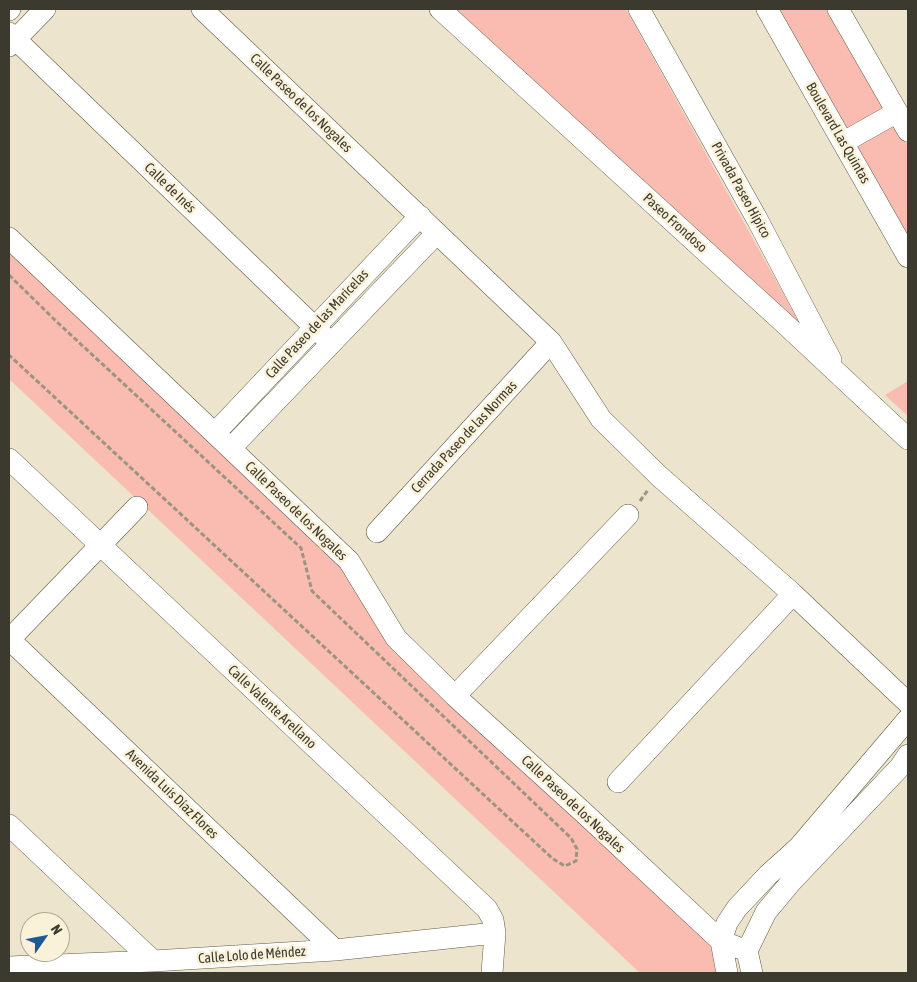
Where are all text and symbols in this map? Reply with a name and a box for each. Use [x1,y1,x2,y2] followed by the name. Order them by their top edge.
[247,50,355,156] street label: Calle Paseo de los Nogales
[802,80,874,186] street label: Boulevard Las Quintas
[708,139,774,241] street label: Privada Paseo Hípico
[141,159,199,217] street label: Calle de Inés
[639,190,711,256] street label: Paseo Frondoso
[262,266,372,382] street label: Calle Paseo de las Maricelas
[408,377,520,497] street label: Cerrada Paseo de las Normas
[242,458,350,564] street label: Calle Paseo de los Nogales
[224,662,320,752] street label: Calle Valente Arellano
[122,746,222,842] street label: Avenida Luis Díaz Flores
[518,752,628,856] street label: Calle Paseo de los Nogales
[20,912,70,962] north arrow
[48,922,66,937] text: N
[198,943,306,967] street label: Calle Lolo de Méndez

